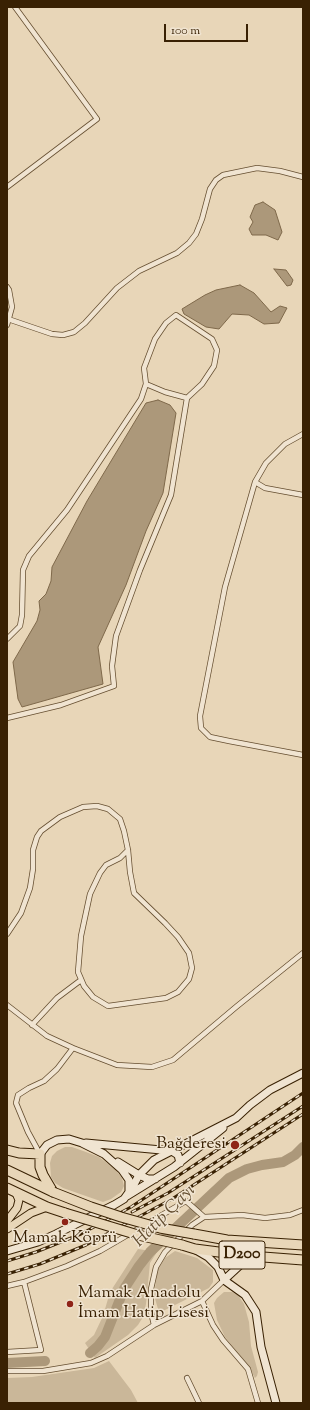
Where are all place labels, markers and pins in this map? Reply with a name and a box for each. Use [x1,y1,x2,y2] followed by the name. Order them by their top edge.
[156,1135,226,1155] place label: Bağderesi
[229,1139,241,1151] marker: Bağderesi
[60,1217,70,1227] marker: Mamak Köprü
[13,1229,117,1249] place label: Mamak Köprü
[78,1284,209,1324] place label: Mamak Anadolu İmam Hatip Lisesi
[65,1299,75,1309] marker: Mamak Anadolu İmam Hatip Lisesi

